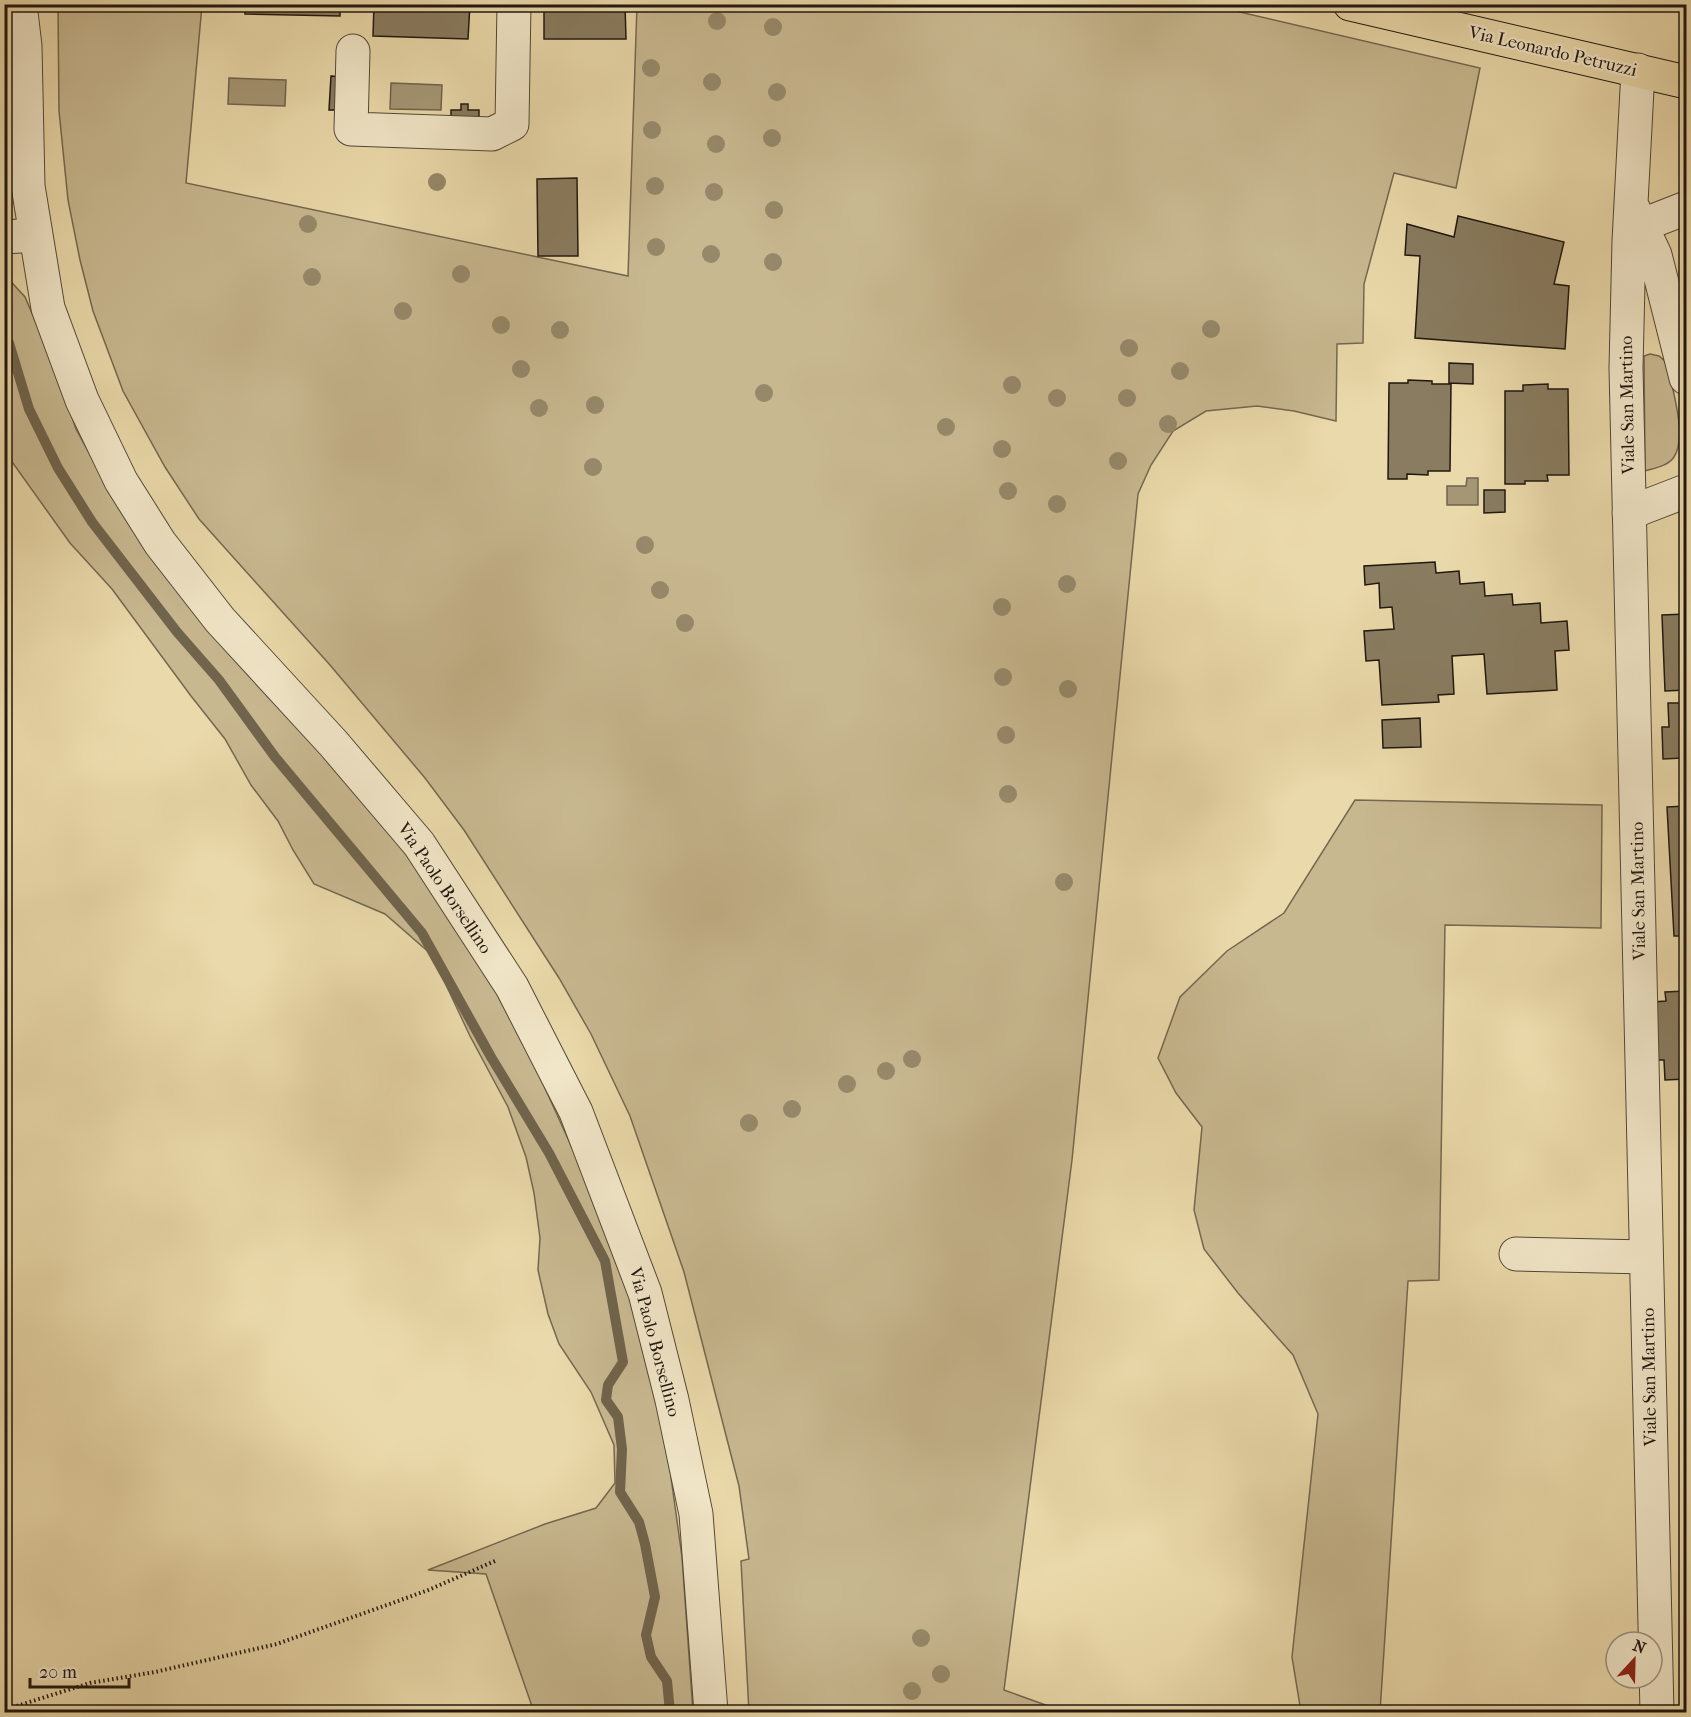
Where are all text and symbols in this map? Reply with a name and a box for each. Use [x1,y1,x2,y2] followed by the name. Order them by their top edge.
[1466,22,1640,81] street label: Via Leonardo Petruzzi
[1616,336,1639,475] street label: Viale San Martino
[392,818,496,958] street label: Via Paolo Borsellino
[1627,822,1650,961] street label: Viale San Martino
[624,1264,685,1419] street label: Via Paolo Borsellino
[1638,1308,1661,1447] street label: Viale San Martino
[1604,1630,1664,1690] north arrow
[1630,1635,1649,1658] text: N
[30,1651,129,1689] scale bar
[39,1662,77,1683] text: 20 m

